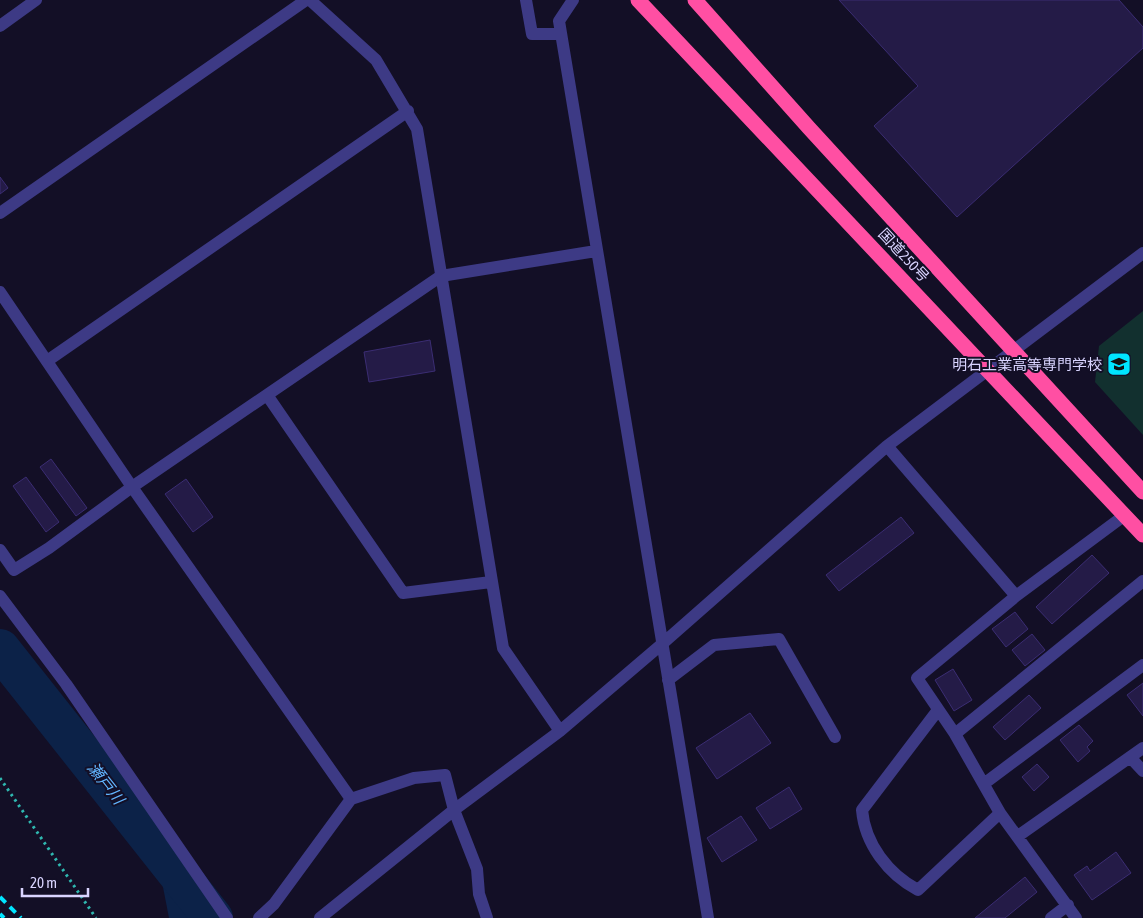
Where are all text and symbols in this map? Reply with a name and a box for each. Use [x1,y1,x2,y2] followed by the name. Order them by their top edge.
[875,225,933,285] street label: 国道250号
[1106,351,1132,377] school or university icon: 明石工業高等専門学校
[952,356,1102,373] place label: 明石工業高等専門学校
[84,759,129,809] water label: 瀬戸川
[22,866,89,898] scale bar
[30,874,57,891] text: 20 m

